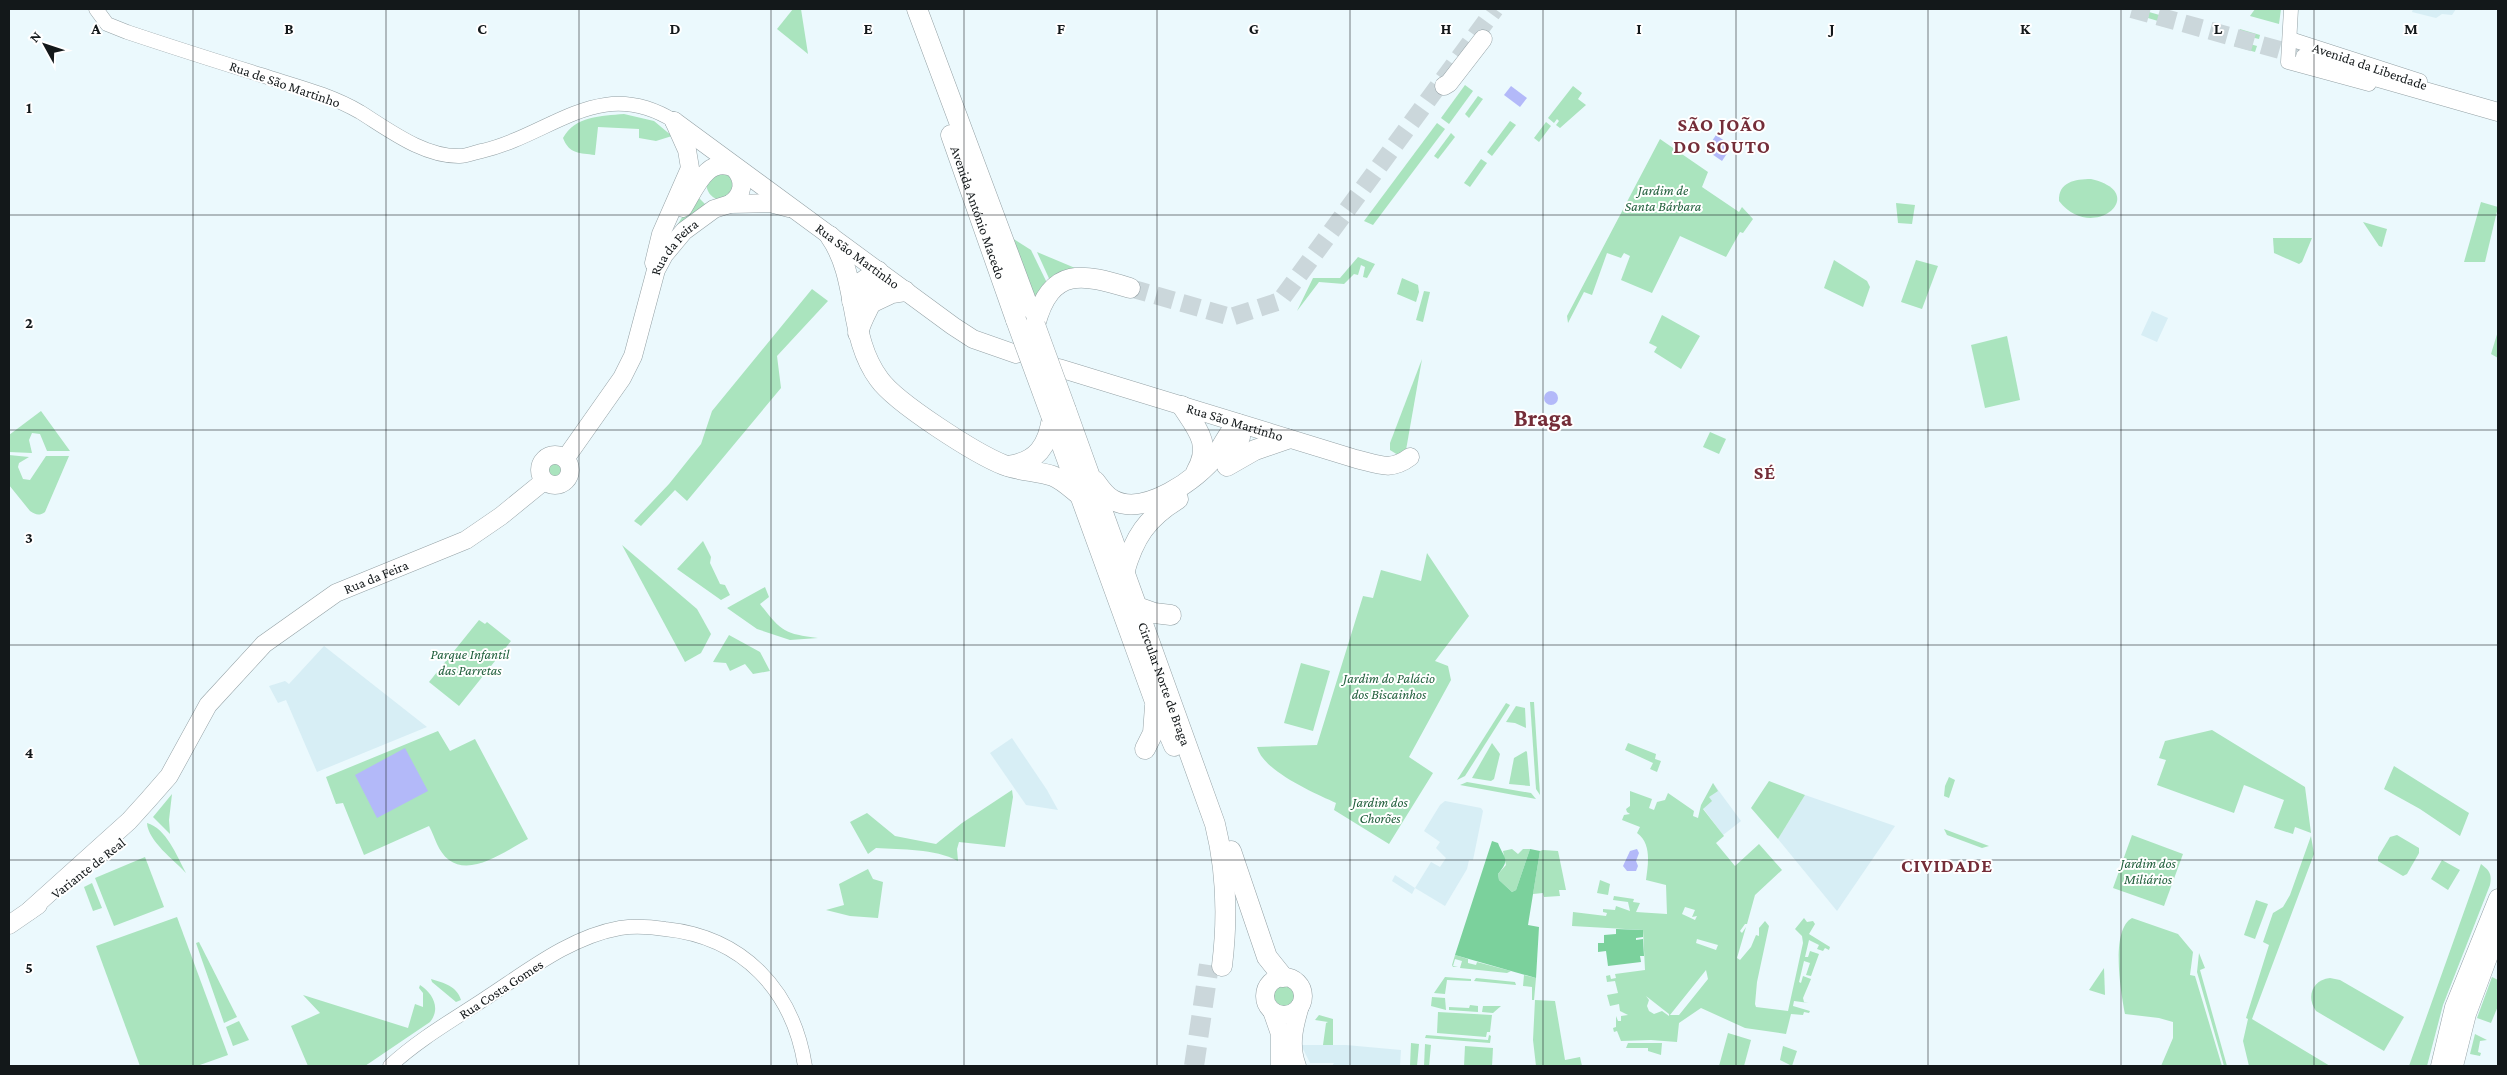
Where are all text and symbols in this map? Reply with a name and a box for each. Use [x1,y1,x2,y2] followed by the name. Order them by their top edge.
[20,20,70,70] north arrow
[90,20,101,37] text: A
[284,20,294,37] text: B
[477,20,487,37] text: C
[669,20,681,37] text: D
[863,20,873,37] text: E
[1057,20,1066,37] text: F
[1249,20,1259,37] text: G
[1441,20,1452,37] text: H
[1636,20,1642,37] text: I
[1827,20,1835,37] text: J
[2020,20,2031,37] text: K
[2214,20,2223,37] text: L
[2404,20,2418,37] text: M
[26,27,45,45] text: N
[2311,39,2429,93] street label: Avenida da Liberdade
[227,58,343,110] street label: Rua de São Martinho
[26,99,32,116] text: 1
[1673,114,1771,157] district label: SÃO JOÃO DO SOUTO
[947,144,1009,281] street label: Avenida António Macedo
[1625,182,1702,214] park label: Jardim de Santa Bárbara
[647,215,701,277] street label: Rua da Feira
[813,220,903,292] street label: Rua São Martinho
[25,314,33,331] text: 2
[1185,400,1285,444] street label: Rua São Martinho
[1514,404,1573,431] district label: Braga
[1754,462,1776,483] district label: SÉ
[25,529,33,546] text: 3
[341,556,411,597] street label: Rua da Feira
[1135,620,1194,748] street label: Circular Norte de Braga
[431,646,510,678] park label: Parque Infantil das Parretas
[1340,670,1435,702] park label: Jardim do Palácio dos Biscainhos
[25,744,34,761] text: 4
[1349,794,1408,826] park label: Jardim dos Chorões
[48,834,129,902] street label: Variante de Real
[1901,855,1993,876] district label: CIVIDADE
[2117,855,2176,887] park label: Jardim dos Miliários
[456,956,546,1022] street label: Rua Costa Gomes
[25,959,33,976] text: 5

